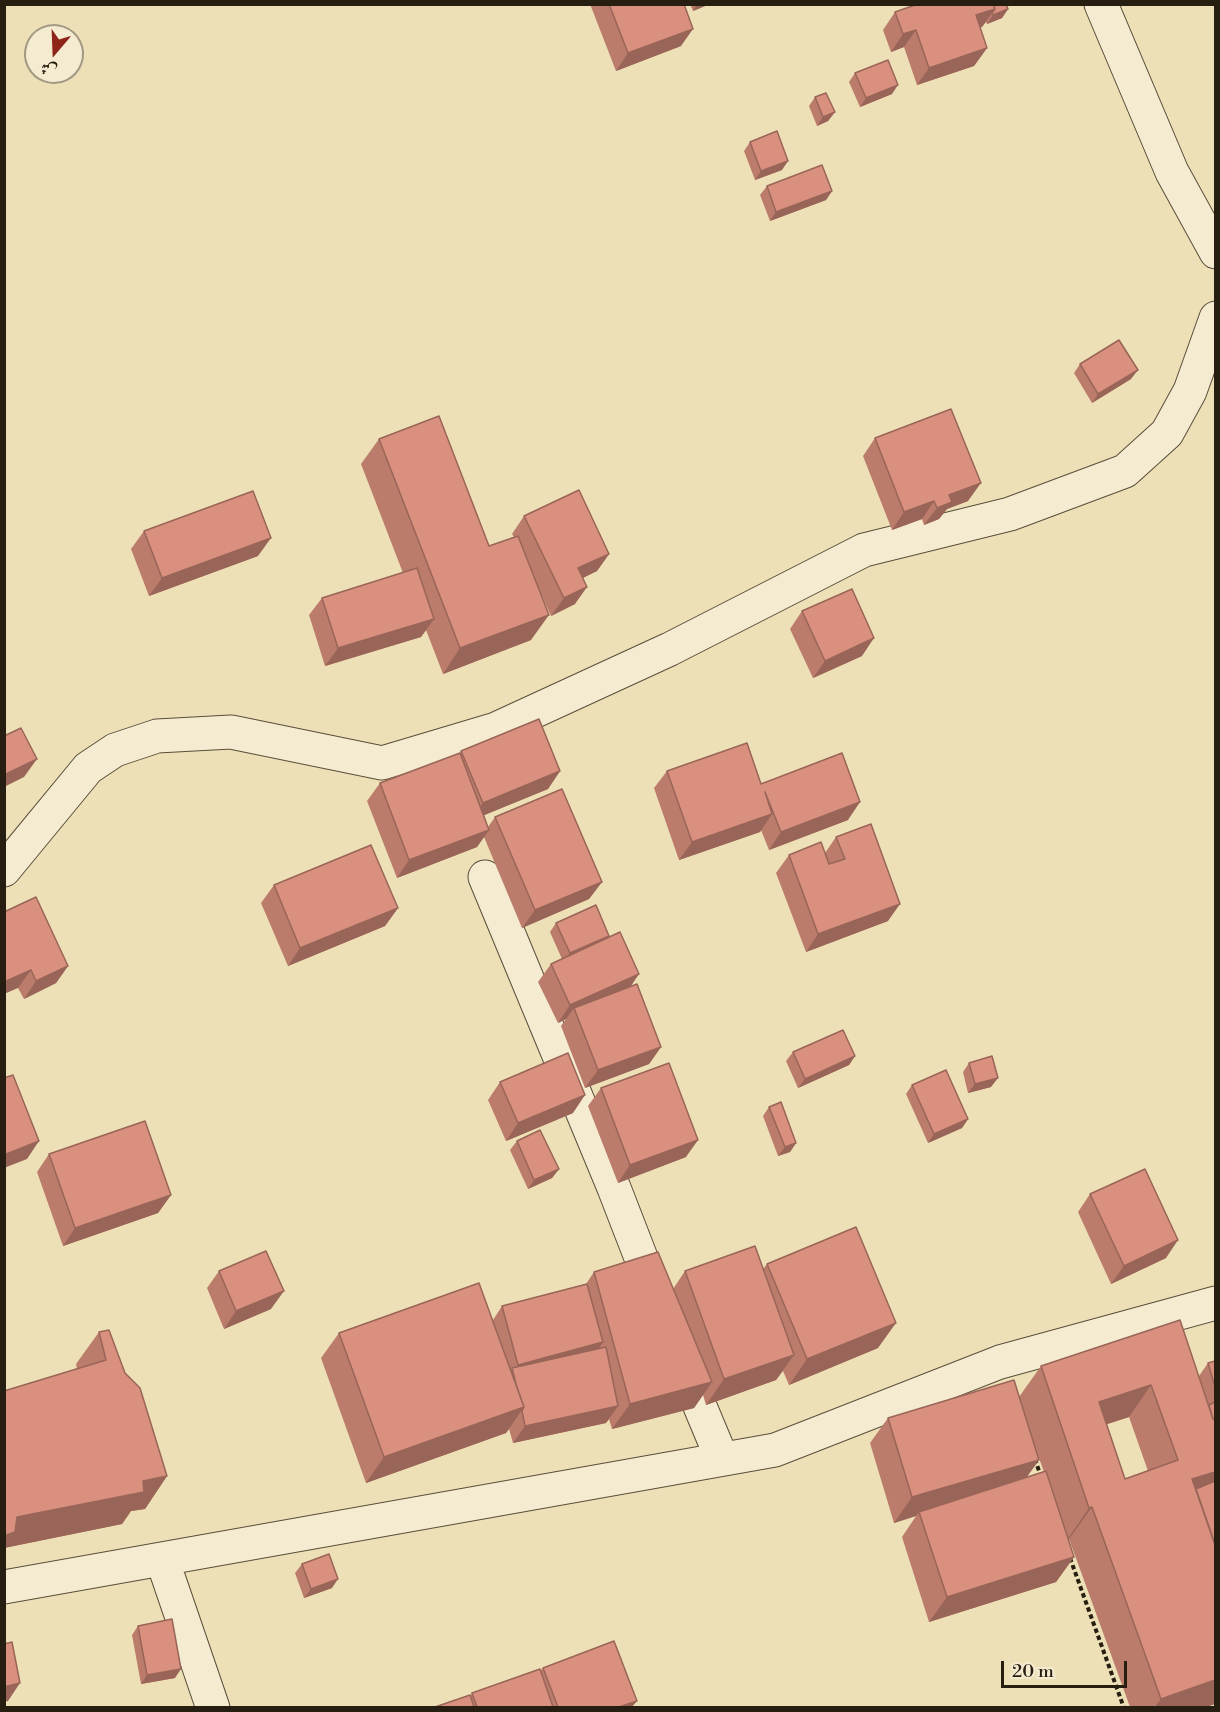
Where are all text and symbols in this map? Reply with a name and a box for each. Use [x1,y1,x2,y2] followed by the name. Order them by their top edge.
[24,24,84,84] north arrow
[38,57,60,81] text: ش
[1004,1649,1130,1687] scale bar
[1012,1660,1054,1683] text: 20 m

